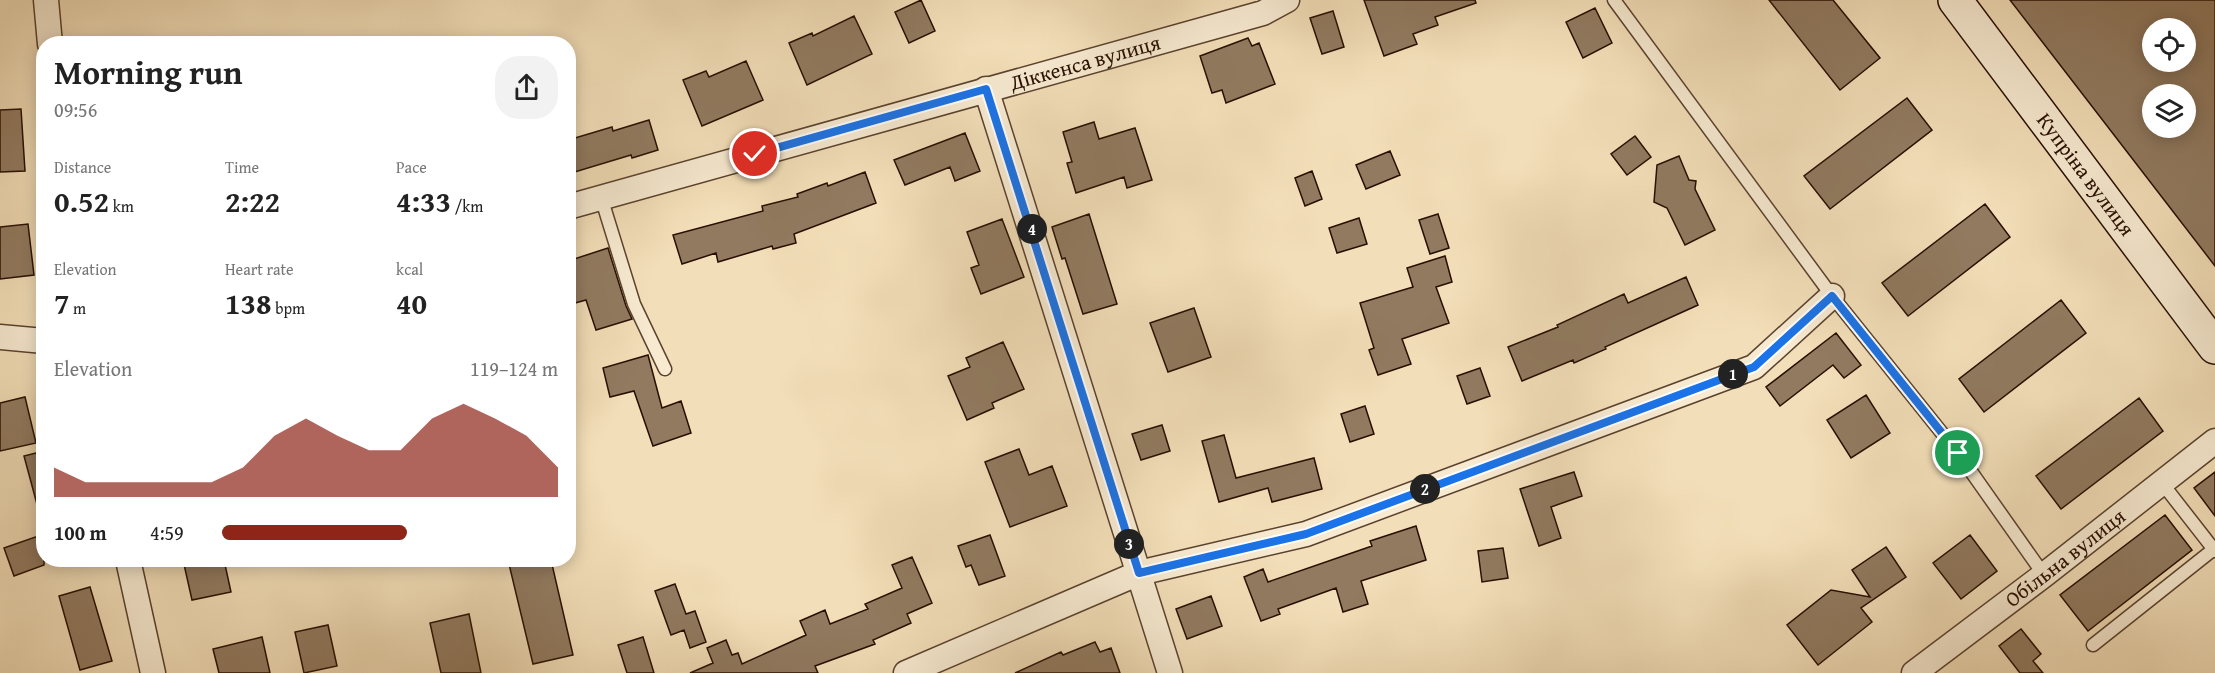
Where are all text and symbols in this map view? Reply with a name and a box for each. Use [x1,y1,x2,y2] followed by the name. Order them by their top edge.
[2142,18,2196,138] map controls
[2142,18,2196,72] button: locate
[1005,26,1164,98] street label: Діккенса вулиця
[54,48,243,96] text: Morning run
[495,56,558,119] button: share
[2142,84,2196,138] button: layers
[54,95,97,124] text: 09:56
[2030,106,2143,243] street label: Купріна вулиця
[729,128,780,179] pin
[738,137,771,170] icon: check
[54,155,111,179] text: Distance
[225,155,259,179] text: Time
[396,155,427,179] text: Pace
[54,179,109,223] text: 0.52
[225,179,280,223] text: 2:22
[396,179,451,223] text: 4:33
[109,194,134,218] text: km
[451,194,483,218] text: /km
[1017,214,1047,244] pin: 4
[1028,217,1036,241] text: 4
[54,257,117,281] text: Elevation
[225,257,294,281] text: Heart rate
[396,257,423,281] text: kcal
[54,281,70,325] text: 7
[225,281,272,325] text: 138
[396,281,427,325] text: 40
[70,296,86,320] text: m
[272,296,305,320] text: bpm
[54,354,132,383] text: Elevation
[470,354,558,383] text: 119–124 m
[1718,359,1748,389] pin: 1
[1729,362,1737,386] text: 1
[1932,427,1983,478] pin
[1941,436,1974,469] icon: arrive
[1410,474,1440,504] pin: 2
[1421,477,1429,501] text: 2
[1998,501,2132,614] street label: Обільна вулиця
[54,518,107,547] text: 100 m
[150,518,184,547] text: 4:59
[1114,529,1144,559] pin: 3
[1125,532,1133,556] text: 3

